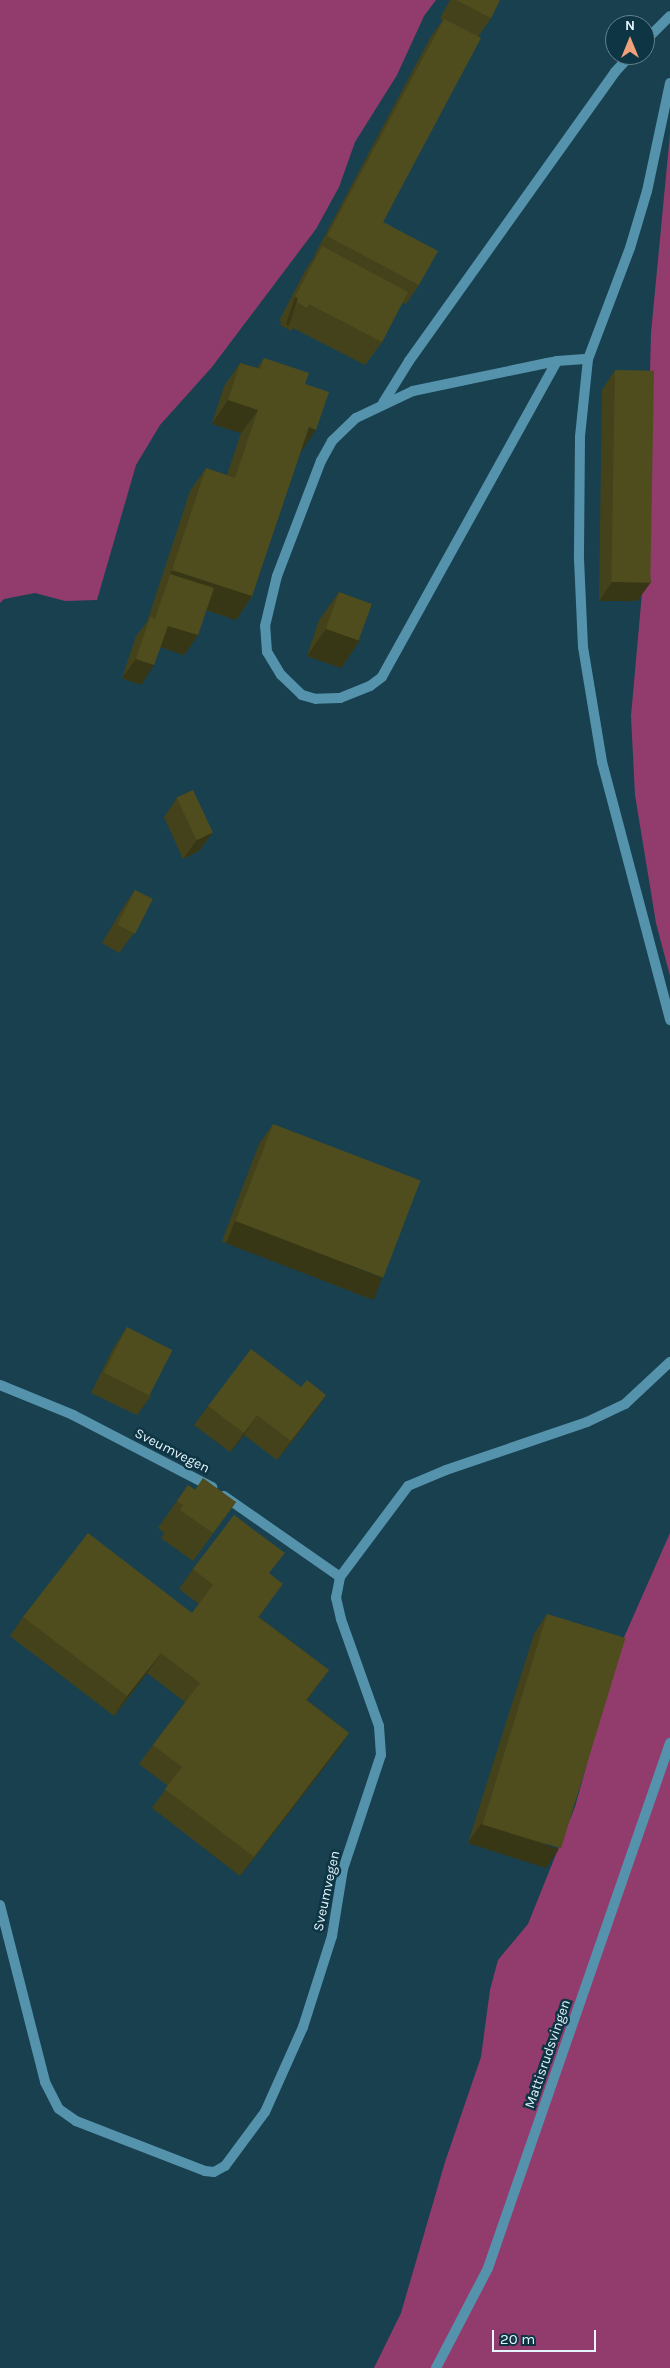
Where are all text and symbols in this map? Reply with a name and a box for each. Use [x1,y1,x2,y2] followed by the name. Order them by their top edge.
[605,15,655,65] north arrow
[625,17,635,34] text: N
[132,1425,212,1477] street label: Sveumvegen
[310,1849,344,1933] street label: Sveumvegen
[521,1997,575,2111] street label: Mattisrudsvingen
[495,2320,599,2352] scale bar
[500,2330,535,2348] text: 20 m

